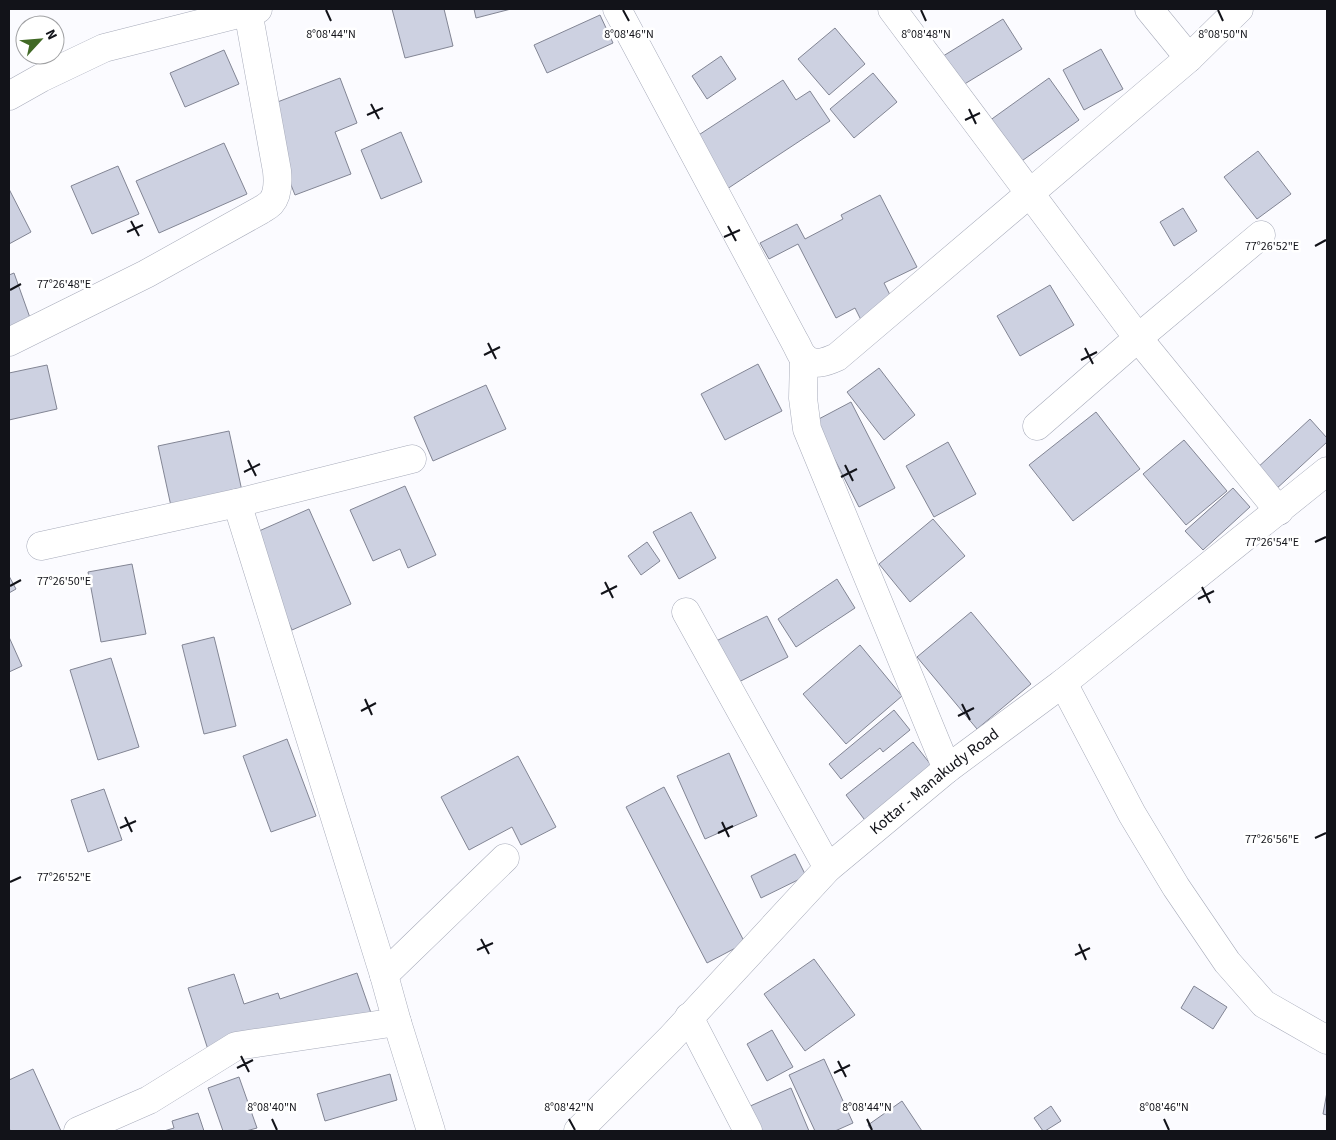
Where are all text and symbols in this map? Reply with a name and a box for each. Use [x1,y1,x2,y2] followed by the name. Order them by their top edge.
[15,15,65,65] north arrow
[40,26,62,43] text: N
[306,26,356,43] text: 8°08'44"N
[604,26,654,43] text: 8°08'46"N
[901,26,951,43] text: 8°08'48"N
[1198,26,1248,43] text: 8°08'50"N
[1245,238,1299,255] text: 77°26'52"E
[37,276,91,293] text: 77°26'48"E
[1245,534,1299,551] text: 77°26'54"E
[37,573,91,590] text: 77°26'50"E
[865,723,1003,840] street label: Kottar - Manakudy Road
[1245,831,1299,848] text: 77°26'56"E
[37,869,91,886] text: 77°26'52"E
[247,1099,297,1116] text: 8°08'40"N
[544,1099,594,1116] text: 8°08'42"N
[842,1099,892,1116] text: 8°08'44"N
[1139,1099,1189,1116] text: 8°08'46"N

